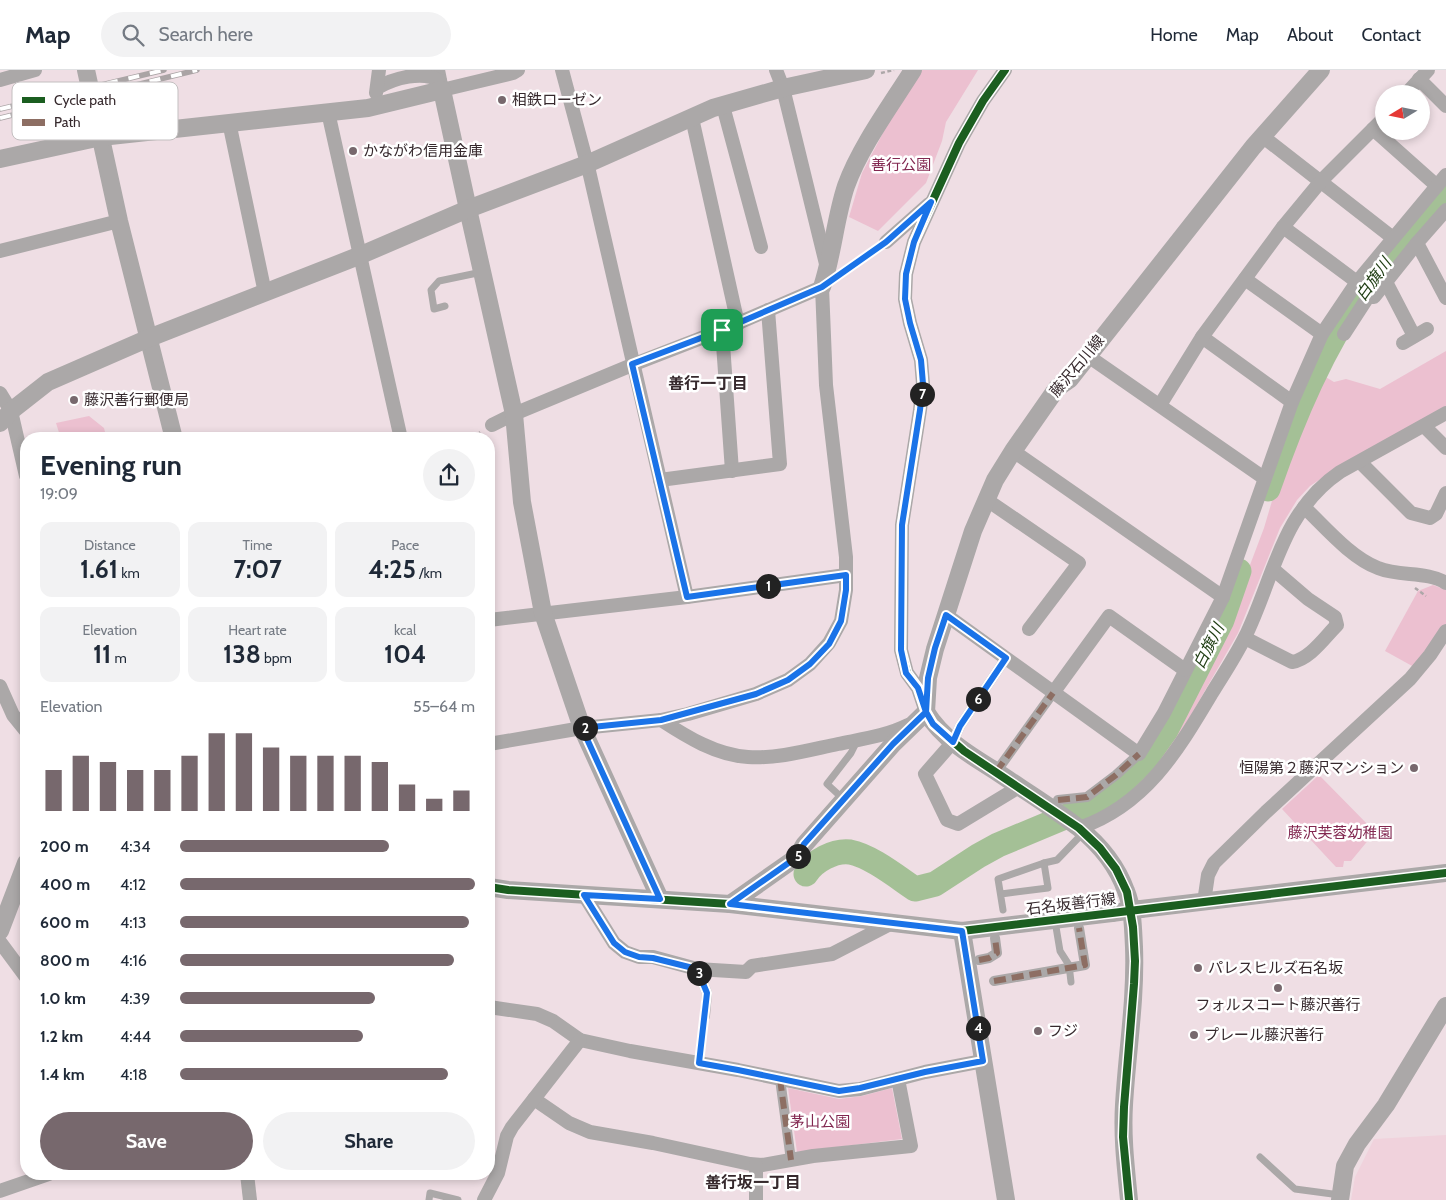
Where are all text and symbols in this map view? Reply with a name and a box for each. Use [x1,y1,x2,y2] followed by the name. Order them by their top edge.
[101,12,451,57] search box
[25,20,71,49] text: Map
[119,21,147,49] icon: search
[159,23,253,46] text: Search here
[1150,24,1198,46] text: Home
[1226,24,1259,46] text: Map
[1287,24,1333,46] text: About
[1361,24,1421,46] text: Contact
[12,82,178,140] legend
[1375,85,1430,140] north arrow
[1375,85,1430,140] map controls
[54,91,116,109] text: Cycle path
[512,91,602,109] place label: 相鉄ローゼン
[496,94,508,106] marker: 相鉄ローゼン
[54,113,81,131] text: Path
[363,142,483,160] place label: かながわ信用金庫
[347,145,359,157] marker: かながわ信用金庫
[871,156,931,174] park label: 善行公園
[1352,253,1396,304] water label: 白旗川
[701,309,743,351] pin
[708,316,736,344] icon: arrive
[1046,331,1108,401] street label: 藤沢石川線
[668,374,748,393] district label: 善行一丁目
[910,382,934,406] pin: 7
[919,385,926,403] text: 7
[84,391,189,409] place label: 藤沢善行郵便局
[68,394,80,406] marker: 藤沢善行郵便局
[40,448,182,482] text: Evening run
[423,449,475,501] button: share
[40,484,78,503] text: 19:09
[84,536,136,554] text: Distance
[243,536,272,554] text: Time
[391,536,419,554] text: Pace
[80,554,118,584] text: 1.61
[233,554,282,584] text: 7:07
[368,554,416,584] text: 4:25
[118,564,140,582] text: km
[416,564,442,582] text: /km
[756,574,780,598] pin: 1
[766,577,771,595] text: 1
[1189,619,1229,672] water label: 白旗川
[82,621,137,639] text: Elevation
[228,621,287,639] text: Heart rate
[394,621,416,639] text: kcal
[93,639,111,669] text: 11
[223,639,261,669] text: 138
[384,639,426,669] text: 104
[111,649,127,667] text: m
[261,649,292,667] text: bpm
[966,686,990,712] pin: 6
[975,690,982,708] text: 6
[40,697,103,716] text: Elevation
[413,697,475,716] text: 55–64 m
[572,716,598,740] pin: 2
[582,719,589,737] text: 2
[1239,759,1404,777] place label: 恒陽第２藤沢マンション
[1408,762,1420,774] marker: 恒陽第２藤沢マンション
[1287,824,1393,842] park label: 藤沢芙蓉幼稚園
[40,837,89,856] text: 200 m
[120,837,150,856] text: 4:34
[786,844,810,868] pin: 5
[795,847,802,865] text: 5
[40,875,90,894] text: 400 m
[120,875,146,894] text: 4:12
[1025,890,1117,918] street label: 石名坂善行線
[40,913,89,932] text: 600 m
[120,913,146,932] text: 4:13
[40,951,90,970] text: 800 m
[120,951,147,970] text: 4:16
[1208,959,1343,977] place label: パレスヒルズ石名坂
[686,960,712,986] pin: 3
[1192,962,1204,974] marker: パレスヒルズ石名坂
[696,964,703,982] text: 3
[1272,982,1284,994] marker: フォルスコート藤沢善行
[40,989,86,1008] text: 1.0 km
[120,989,150,1008] text: 4:39
[1195,996,1361,1014] place label: フォルスコート藤沢善行
[966,1016,990,1040] pin: 4
[974,1019,983,1037] text: 4
[1048,1022,1078,1040] place label: フジ
[1032,1025,1044,1037] marker: フジ
[1204,1026,1324,1044] place label: プレール藤沢善行
[40,1027,83,1046] text: 1.2 km
[120,1027,151,1046] text: 4:44
[1188,1029,1200,1041] marker: プレール藤沢善行
[40,1065,85,1084] text: 1.4 km
[120,1065,148,1084] text: 4:18
[40,1112,253,1170] button: Save
[263,1112,475,1170] button: Share
[790,1113,850,1131] park label: 茅山公園
[705,1173,801,1192] district label: 善行坂一丁目

